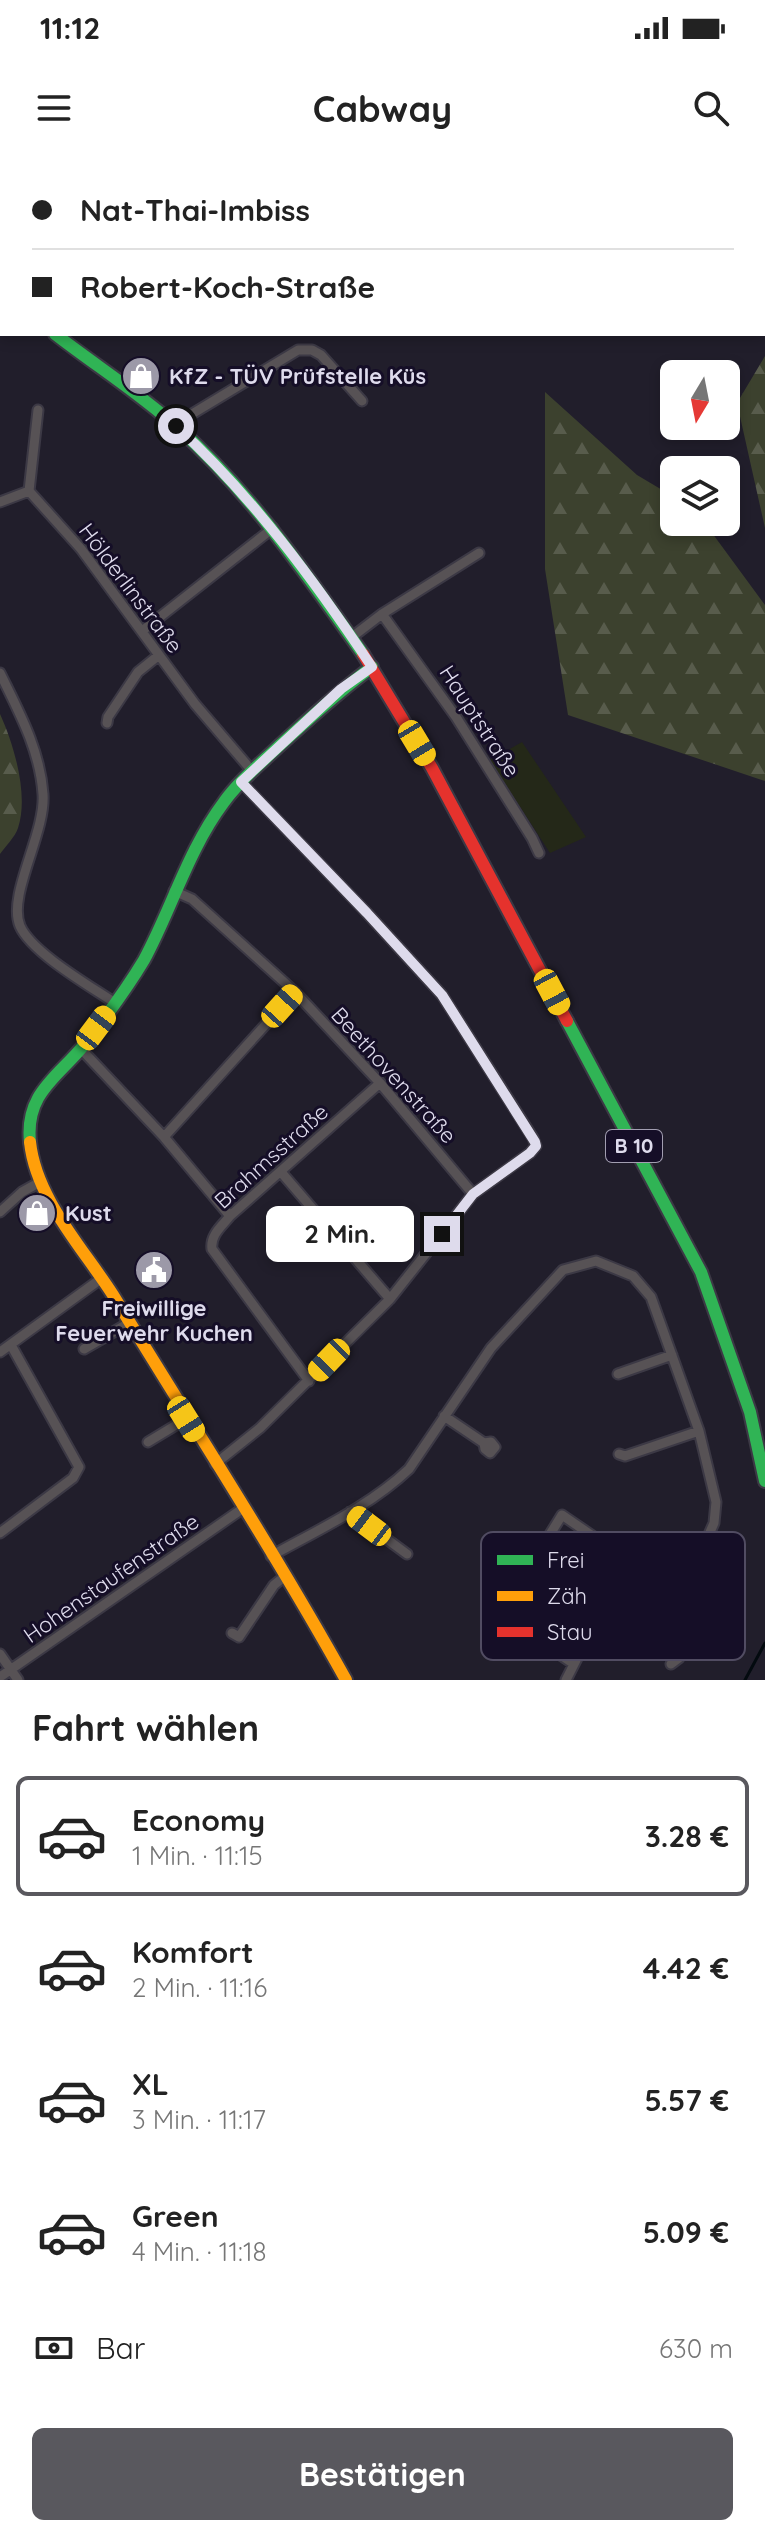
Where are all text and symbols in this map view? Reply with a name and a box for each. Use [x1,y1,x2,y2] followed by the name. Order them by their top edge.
[40,9,100,47] text: 11:12
[32,86,76,130] icon: menu
[313,86,452,131] text: Cabway
[689,86,733,130] icon: search
[80,191,310,229] text: Nat-Thai-Imbiss
[80,268,375,306] text: Robert-Koch-Straße
[120,355,162,397] shop icon: KfZ - TÜV Prüfstelle Küs
[660,360,740,440] north arrow
[660,360,740,536] map controls
[169,362,426,390] place label: KfZ - TÜV Prüfstelle Küs
[158,408,194,444] route start
[660,456,740,536] button: layers
[73,517,189,659] street label: Hölderlinstraße
[433,660,527,782] street label: Hauptstraße
[394,716,440,770] car
[530,965,574,1019] car
[257,980,307,1032] car
[325,1001,463,1149] street label: Beethovenstraße
[72,1002,120,1054] car
[208,1097,334,1215] street label: Brahmsstraße
[606,1130,662,1162] road number: B 10
[16,1192,58,1234] shop icon: Kust
[65,1199,112,1227] place label: Kust
[266,1206,414,1262] callout: 2 Min.
[424,1216,460,1252] route end
[304,1217,376,1250] text: 2 Min.
[133,1249,175,1291] public building icon: Freiwillige Feuerwehr Kuchen
[55,1294,253,1347] place label: Freiwillige Feuerwehr Kuchen
[304,1334,354,1386] car
[163,1392,209,1446] car
[343,1502,395,1550] car
[18,1507,204,1649] street label: Hohenstaufenstraße
[481,1532,745,1660] legend
[547,1546,584,1574] text: Frei
[547,1582,587,1610] text: Zäh
[547,1618,592,1646] text: Stau
[32,1705,259,1750] text: Fahrt wählen
[36,1800,108,1872] icon: car
[132,1801,265,1839] text: Economy
[645,1817,729,1855] text: 3.28 €
[132,1839,263,1872] text: 1 Min. · 11:15
[36,1932,108,2004] icon: car
[132,1933,254,1971] text: Komfort
[643,1949,729,1987] text: 4.42 €
[132,1971,267,2004] text: 2 Min. · 11:16
[36,2064,108,2136] icon: car
[132,2065,169,2103] text: XL
[644,2081,729,2119] text: 5.57 €
[132,2103,266,2136] text: 3 Min. · 11:17
[36,2196,108,2268] icon: car
[132,2197,219,2235] text: Green
[643,2213,729,2251] text: 5.09 €
[132,2235,267,2268] text: 4 Min. · 11:18
[32,2326,76,2370] icon: cash
[96,2329,145,2367] text: Bar
[659,2332,733,2365] text: 630 m
[32,2428,733,2520] button: Bestätigen

